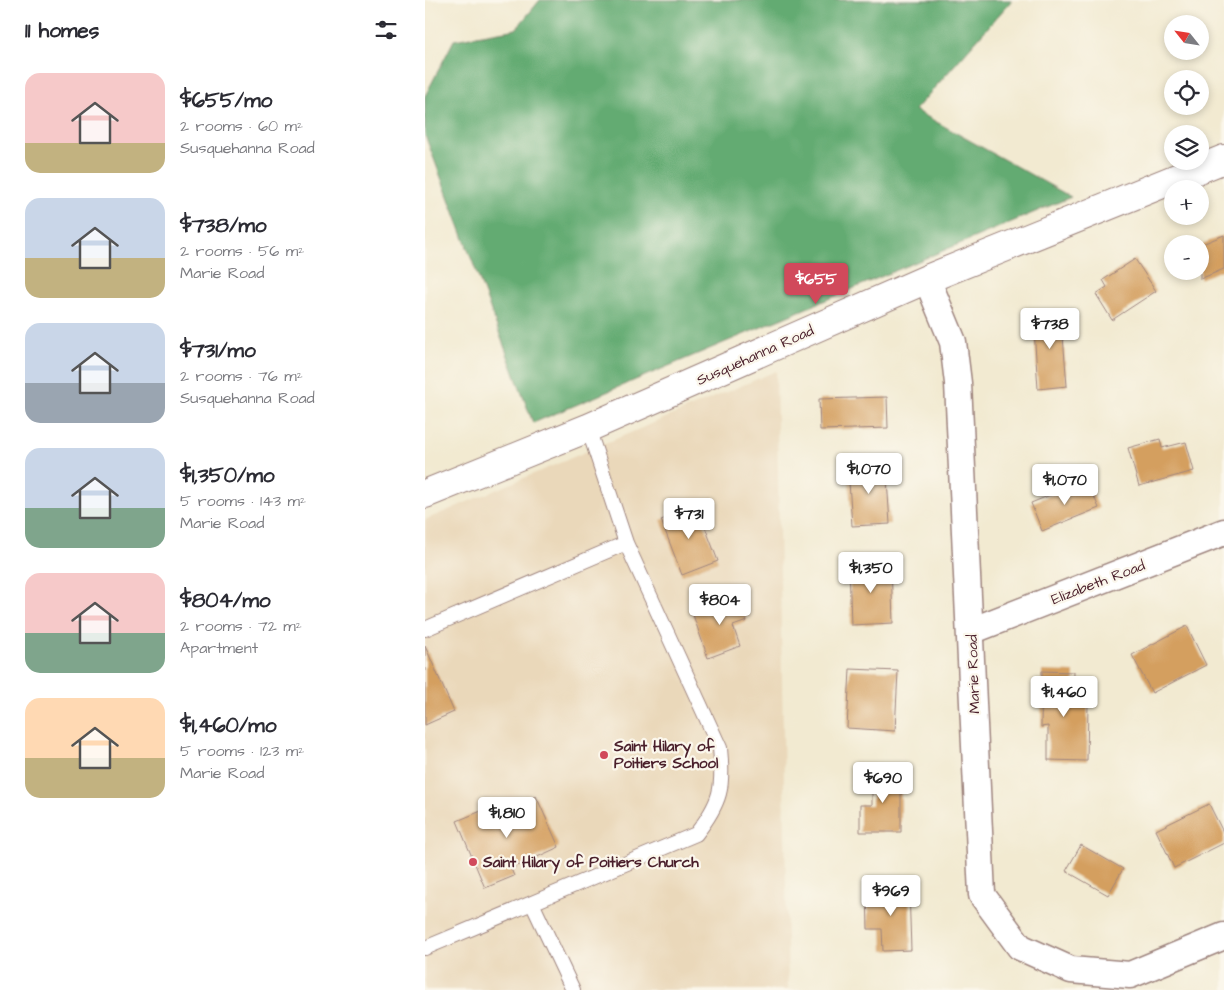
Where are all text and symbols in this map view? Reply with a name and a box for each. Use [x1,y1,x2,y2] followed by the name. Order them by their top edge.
[1164,15,1209,60] north arrow
[1164,15,1209,280] map controls
[25,16,99,45] text: 11 homes
[372,16,400,44] icon: filters
[1164,70,1209,115] button: locate
[180,86,272,115] text: $655/mo
[65,93,125,153] icon: home
[180,115,303,137] text: 2 rooms · 60 m²
[1164,125,1209,170] button: layers
[180,137,315,159] text: Susquehanna Road
[1164,180,1209,225] button: +
[180,211,267,240] text: $738/mo
[65,218,125,278] icon: home
[1164,235,1209,280] button: −
[180,240,304,262] text: 2 rooms · 56 m²
[180,262,264,284] text: Marie Road
[786,262,846,305] pin: $655
[795,268,837,290] text: $655
[1020,308,1080,350] pin: $738
[1031,313,1069,335] text: $738
[693,320,817,391] street label: Susquehanna Road
[180,336,256,365] text: $731/mo
[65,343,125,403] icon: home
[180,365,303,387] text: 2 rooms · 76 m²
[180,387,315,409] text: Susquehanna Road
[828,452,910,495] pin: $1,070
[847,458,891,480] text: $1,070
[180,461,275,490] text: $1,350/mo
[1024,464,1106,506] pin: $1,070
[65,468,125,528] icon: home
[1043,469,1087,491] text: $1,070
[180,490,306,512] text: 5 rooms · 143 m²
[659,498,719,540] pin: $731
[675,503,703,525] text: $731
[180,512,264,534] text: Marie Road
[830,552,912,594] pin: $1,350
[1048,555,1148,610] street label: Elizabeth Road
[849,557,893,579] text: $1,350
[690,584,750,626] pin: $804
[180,586,271,615] text: $804/mo
[700,589,740,611] text: $804
[65,593,125,653] icon: home
[180,615,302,637] text: 2 rooms · 72 m²
[962,634,985,714] street label: Marie Road
[180,637,258,659] text: Apartment
[1023,676,1105,718] pin: $1,460
[1042,681,1086,703] text: $1,460
[180,711,277,740] text: $1,460/mo
[65,718,125,778] icon: home
[613,736,719,774] place label: Saint Hilary of Poitiers School
[180,740,304,762] text: 5 rooms · 123 m²
[598,749,610,761] marker: Saint Hilary of Poitiers School
[180,762,264,784] text: Marie Road
[853,762,913,804] pin: $690
[864,767,902,789] text: $690
[466,796,548,839] pin: $1,810
[489,802,525,824] text: $1,810
[482,852,699,874] place label: Saint Hilary of Poitiers Church
[467,856,479,868] marker: Saint Hilary of Poitiers Church
[861,874,921,917] pin: $969
[872,880,910,902] text: $969

